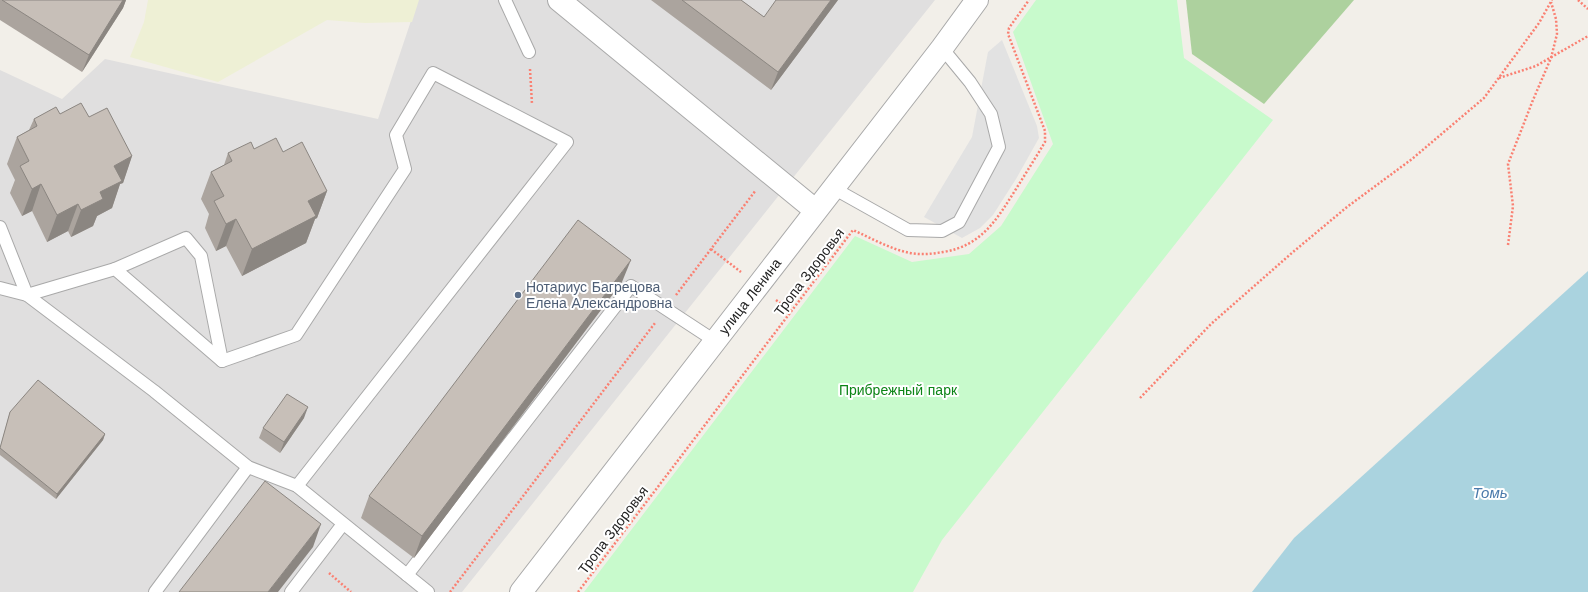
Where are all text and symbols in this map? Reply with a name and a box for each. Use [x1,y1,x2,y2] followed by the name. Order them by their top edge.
[771,225,847,319] street label: Тропа Здоровья
[716,255,784,337] street label: улица Ленина
[526,279,673,311] place label: Нотариус Багрецова Елена Александровна
[513,290,523,300] marker: Нотариус Багрецова Елена Александровна
[839,382,958,398] park label: Прибрежный парк
[575,483,651,577] street label: Тропа Здоровья
[1472,484,1508,502] water label: Томь

